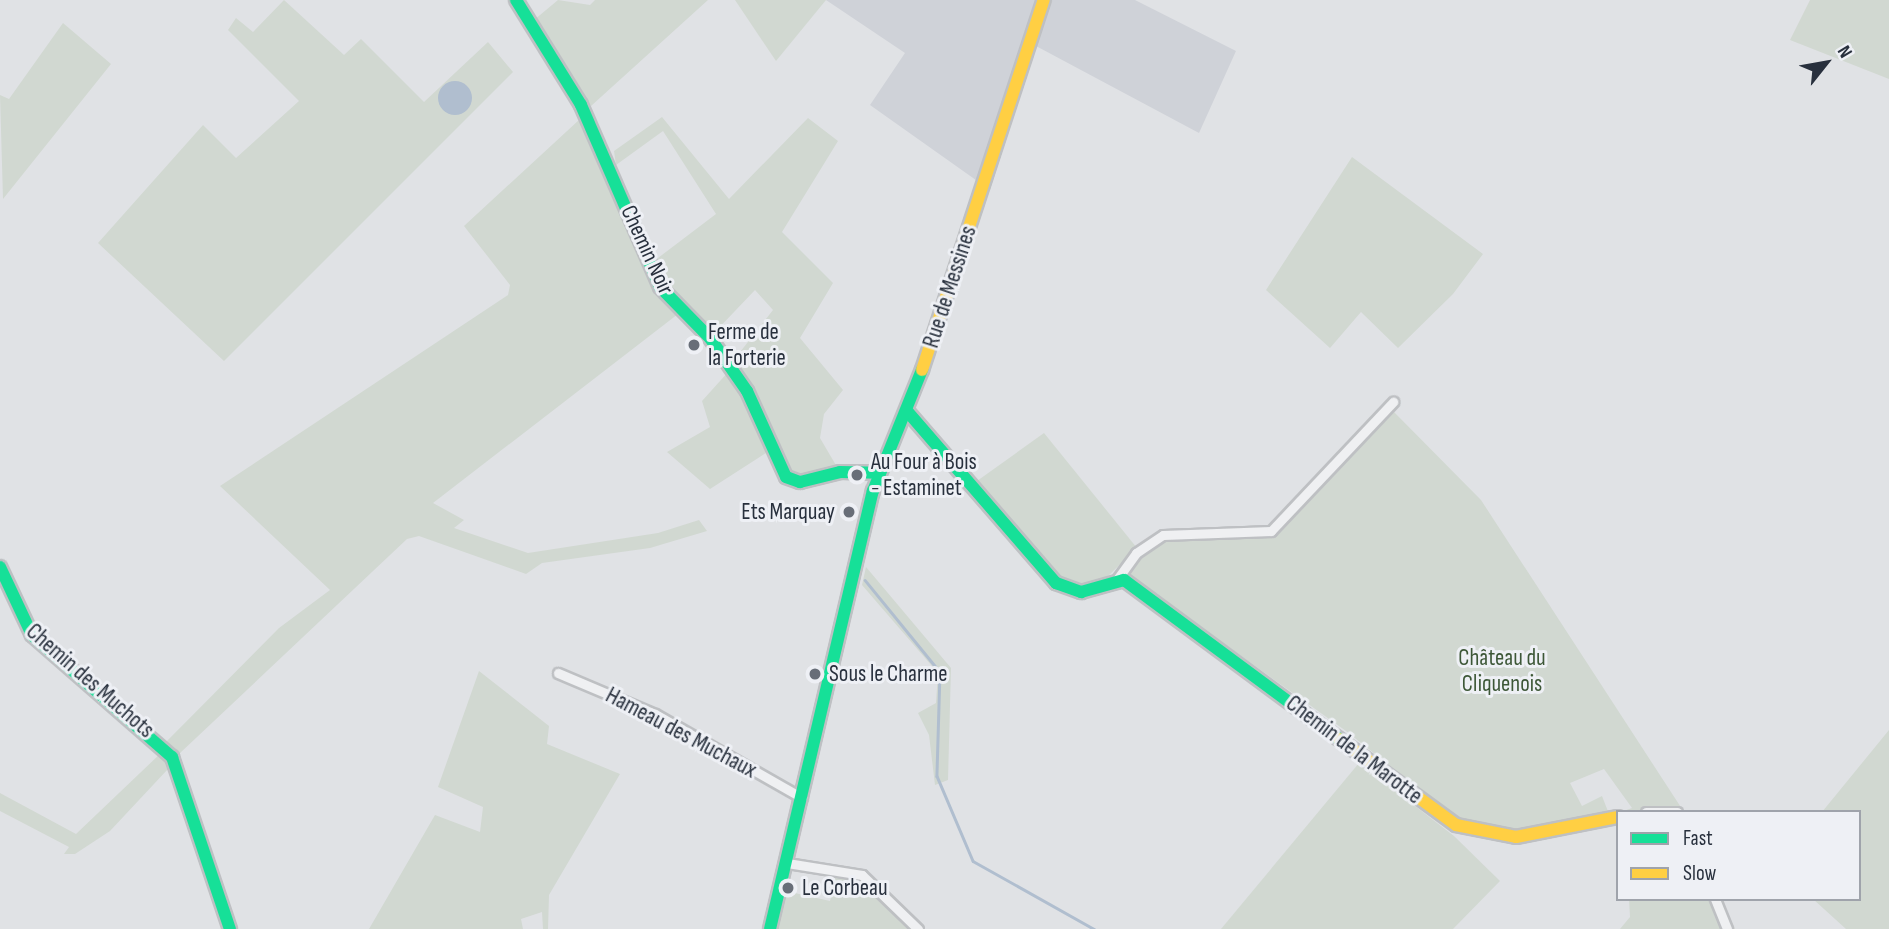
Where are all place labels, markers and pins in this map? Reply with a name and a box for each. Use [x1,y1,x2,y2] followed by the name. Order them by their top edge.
[708,318,786,372] place label: Ferme de la Forterie
[686,337,702,353] marker: Ferme de la Forterie
[871,448,977,502] place label: Au Four à Bois - Estaminet
[849,467,865,483] marker: Au Four à Bois - Estaminet
[741,498,835,526] place label: Ets Marquay
[841,504,857,520] marker: Ets Marquay
[829,660,948,688] place label: Sous le Charme
[807,666,823,682] marker: Sous le Charme
[802,874,888,902] place label: Le Corbeau
[780,880,796,896] marker: Le Corbeau

